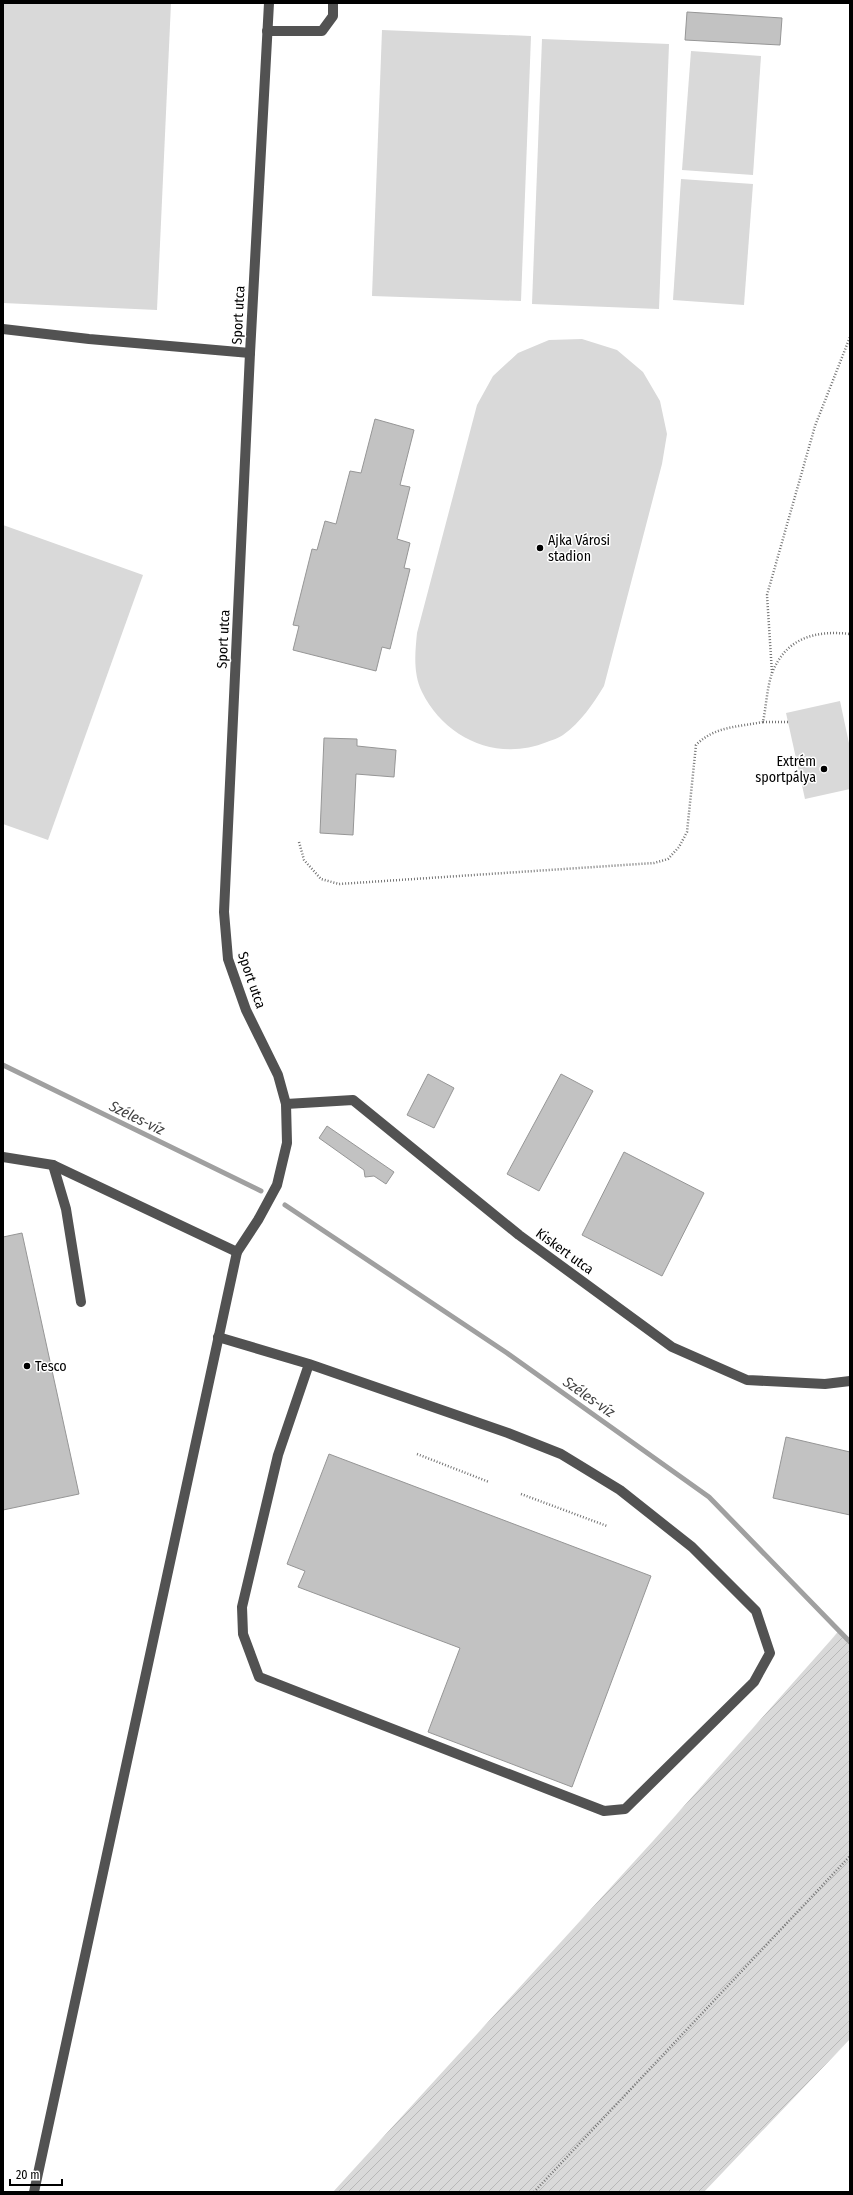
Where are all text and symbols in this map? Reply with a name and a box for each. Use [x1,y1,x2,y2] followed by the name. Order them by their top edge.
[228,285,249,345] street label: Sport utca
[548,532,610,565] place label: Ajka Városi stadion
[535,543,545,553] marker: Ajka Városi stadion
[213,609,234,669] street label: Sport utca
[755,753,816,786] place label: Extrém sportpálya
[819,764,829,774] marker: Extrém sportpálya
[234,950,269,1011] street label: Sport utca
[106,1097,167,1139] water label: Széles-víz
[532,1225,597,1278] street label: Kiskert utca
[35,1358,67,1375] place label: Tesco
[22,1361,32,1371] marker: Tesco
[559,1372,618,1421] water label: Széles-víz
[10,2161,62,2187] scale bar
[16,2168,40,2182] text: 20 m

